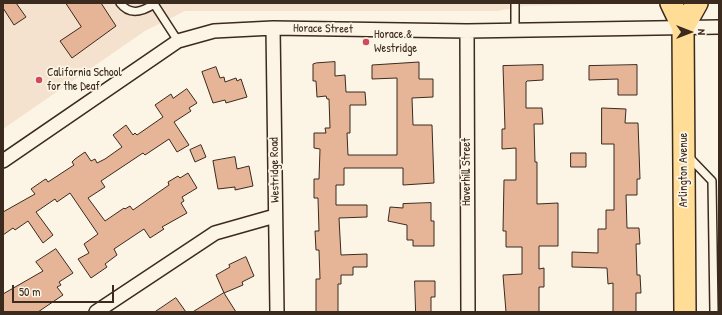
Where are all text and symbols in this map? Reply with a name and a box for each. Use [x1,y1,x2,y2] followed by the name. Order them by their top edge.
[670,12,710,52] north arrow
[293,21,353,37] street label: Horace Street
[374,28,417,56] place label: Horace & Westridge
[695,29,709,35] text: N
[361,37,371,47] marker: Horace & Westridge
[47,66,122,94] place label: California School for the Deaf
[34,75,44,85] marker: California School for the Deaf
[677,133,691,207] street label: Arlington Avenue
[267,137,283,203] street label: Westridge Road
[460,138,474,206] street label: Haverhill Street
[14,277,116,303] scale bar
[19,283,40,300] text: 50 m

